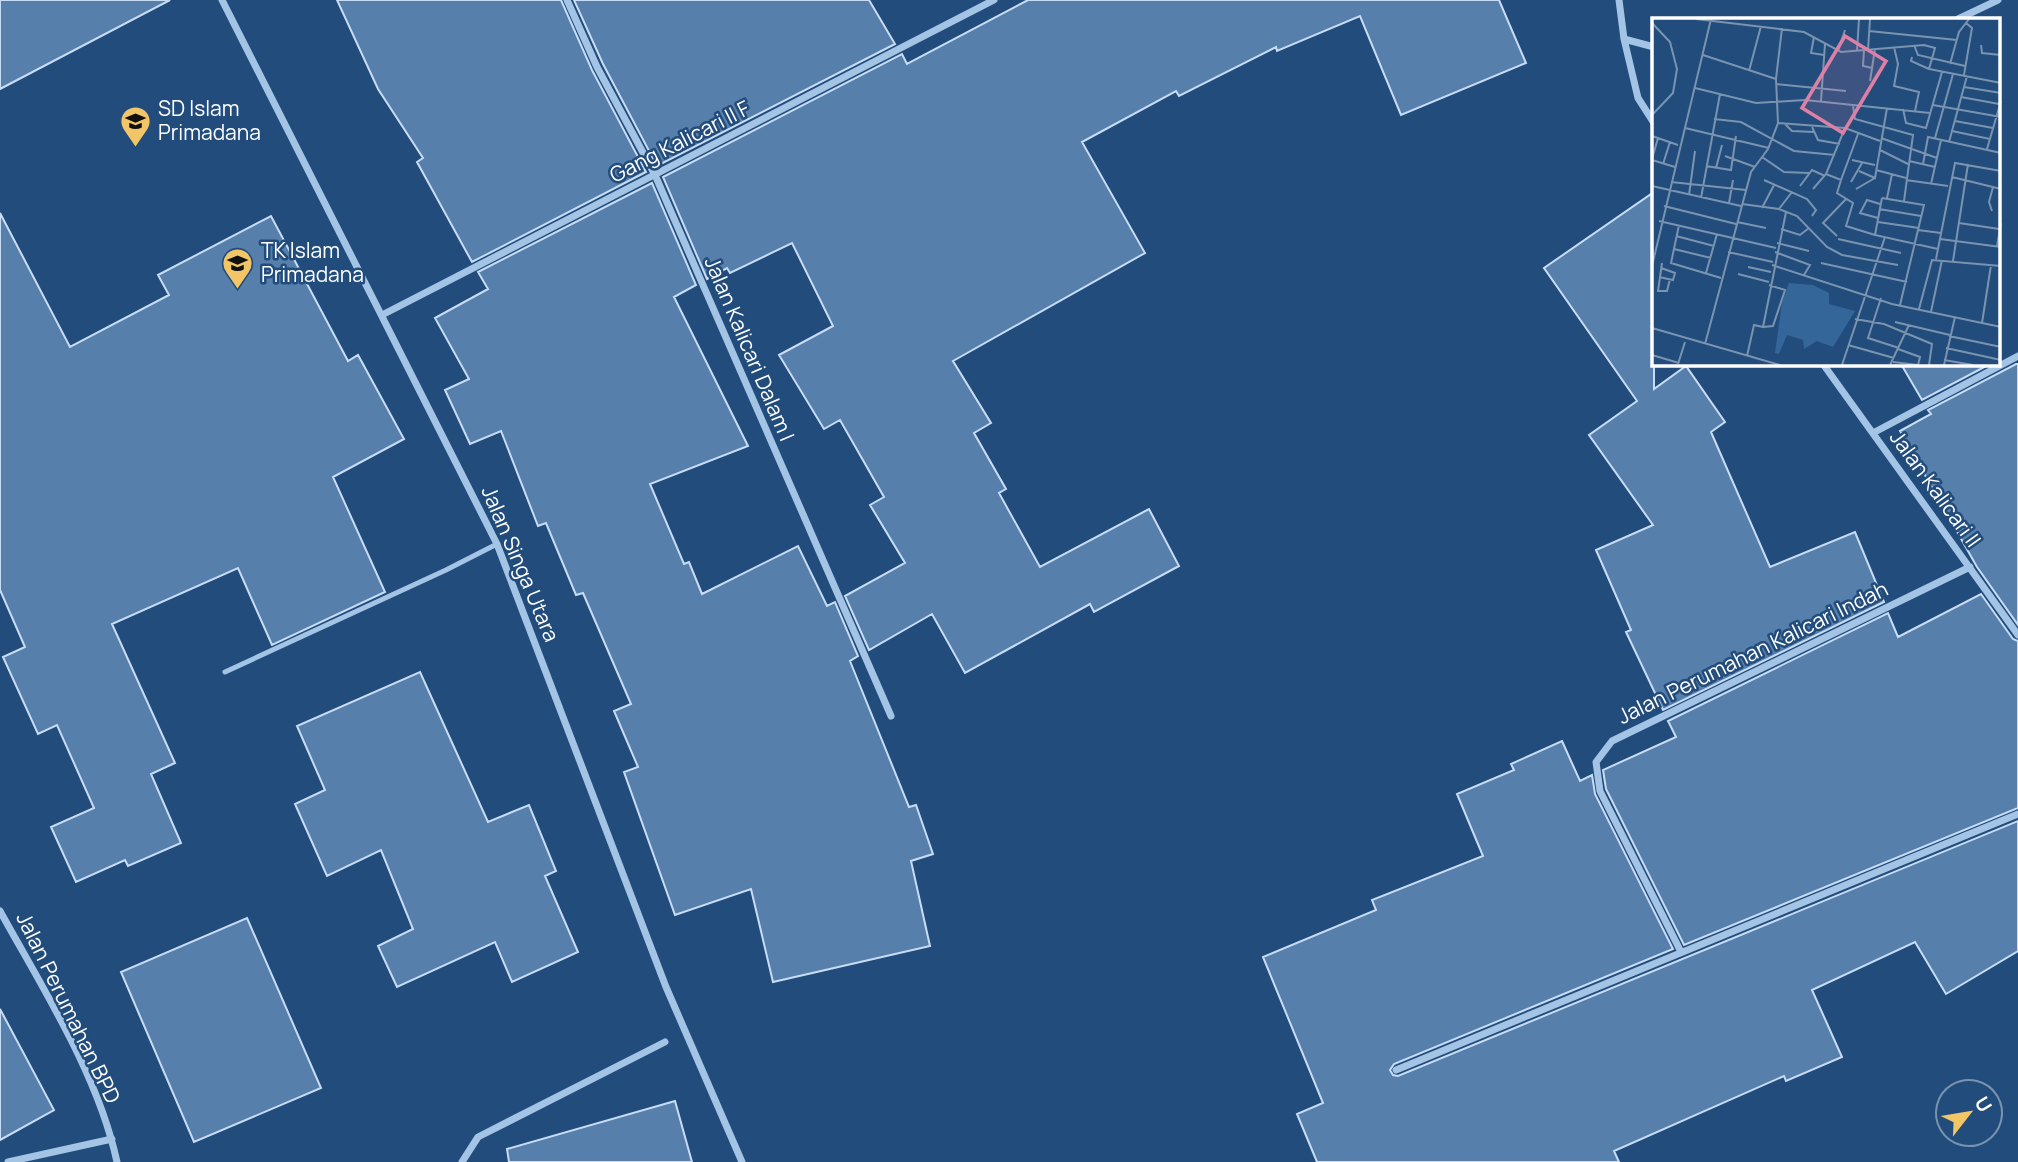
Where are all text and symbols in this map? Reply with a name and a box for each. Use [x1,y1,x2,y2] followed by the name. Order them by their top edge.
[1652,18,2000,366] inset map
[605,93,755,189] street label: Gang Kalicari II F
[158,94,261,146] place label: SD Islam Primadana
[118,104,152,148] school or university icon: SD Islam Primadana
[261,236,364,288] place label: TK Islam Primadana
[221,246,255,290] school or university icon: TK Islam Primadana
[698,252,801,445] street label: Jalan Kalicari Dalam I
[1884,424,1988,553] street label: Jalan Kalicari II
[475,481,566,646] street label: Jalan Singa Utara
[1613,574,1892,730] street label: Jalan Perumahan Kalicari Indah
[10,907,127,1108] street label: Jalan Perumahan BPD
[1934,1078,2004,1148] north arrow
[1969,1092,1998,1117] text: U

